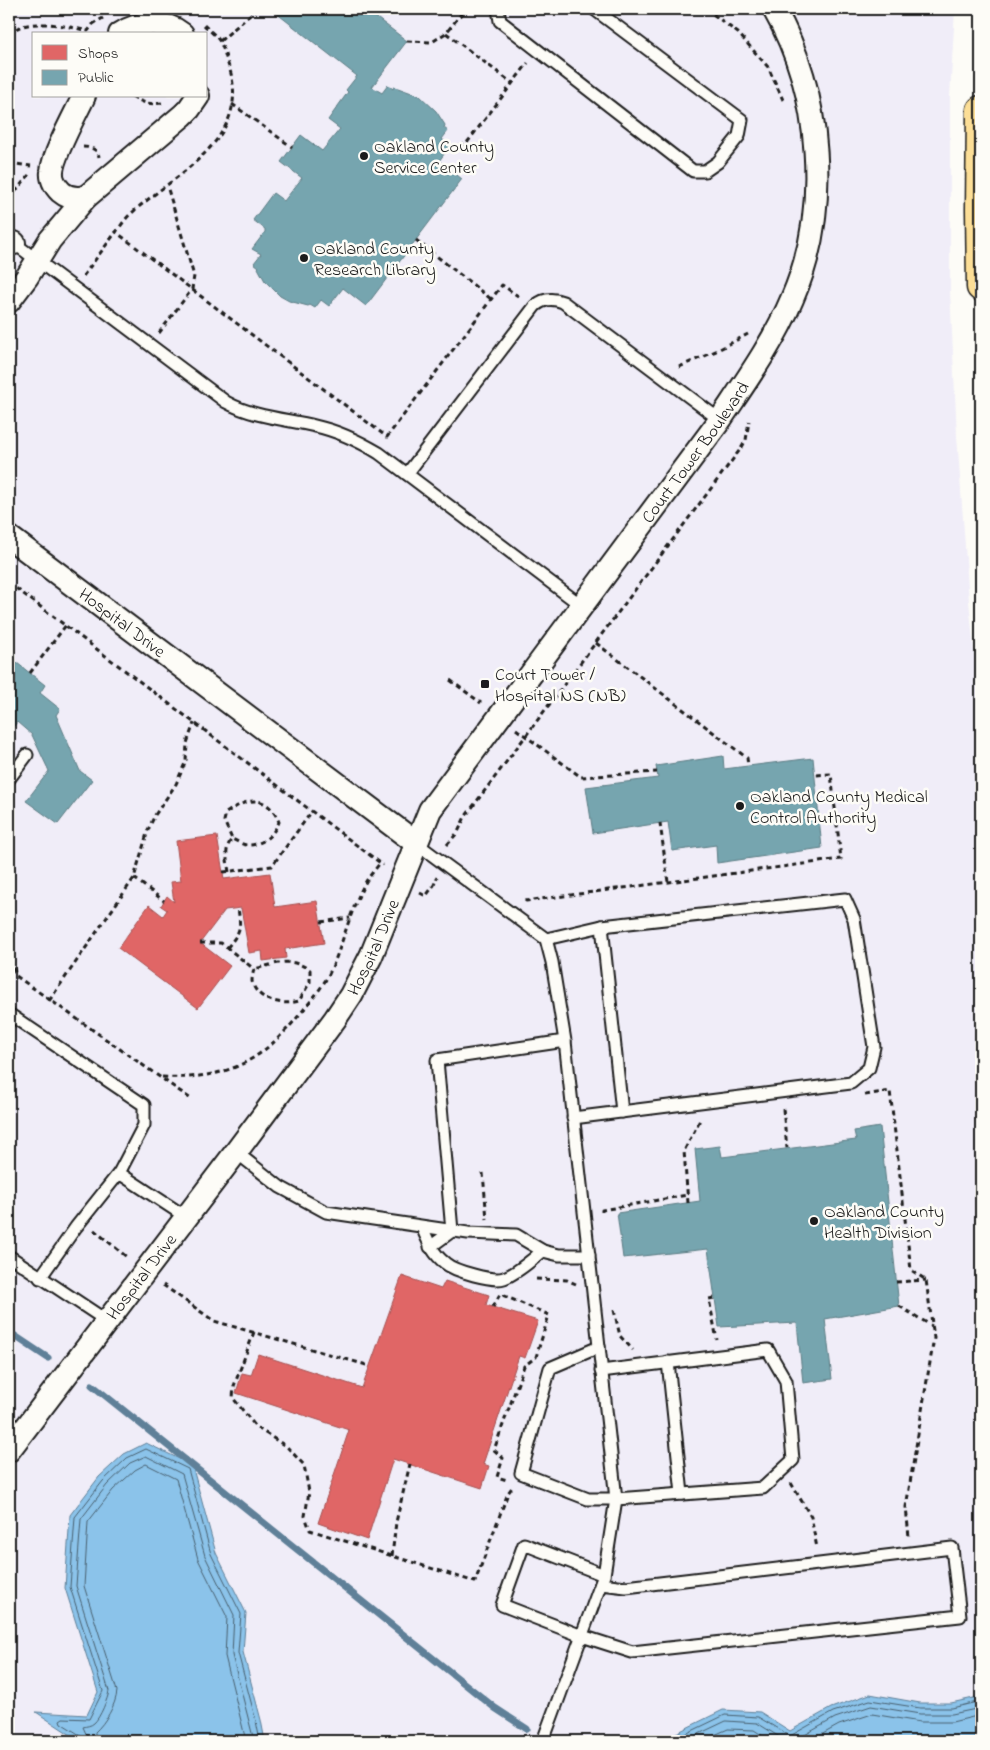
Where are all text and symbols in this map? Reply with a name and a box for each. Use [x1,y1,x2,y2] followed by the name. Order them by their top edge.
[32,32,208,98] legend
[78,43,118,65] text: Shops
[78,67,114,89] text: Public
[374,135,494,182] place label: Oakland County Service Center
[358,150,370,162] marker: Oakland County Service Center
[314,237,436,284] place label: Oakland County Research Library
[298,252,310,264] marker: Oakland County Research Library
[636,377,757,530] street label: Court Tower Boulevard
[72,583,171,666] street label: Hospital Drive
[495,663,626,710] place label: Court Tower / Hospital NS (NB)
[479,678,491,690] marker: Court Tower / Hospital NS (NB)
[750,785,928,832] place label: Oakland County Medical Control Authority
[734,800,746,812] marker: Oakland County Medical Control Authority
[342,895,408,1001] street label: Hospital Drive
[824,1200,944,1247] place label: Oakland County Health Division
[808,1215,820,1227] marker: Oakland County Health Division
[101,1228,185,1327] street label: Hospital Drive

